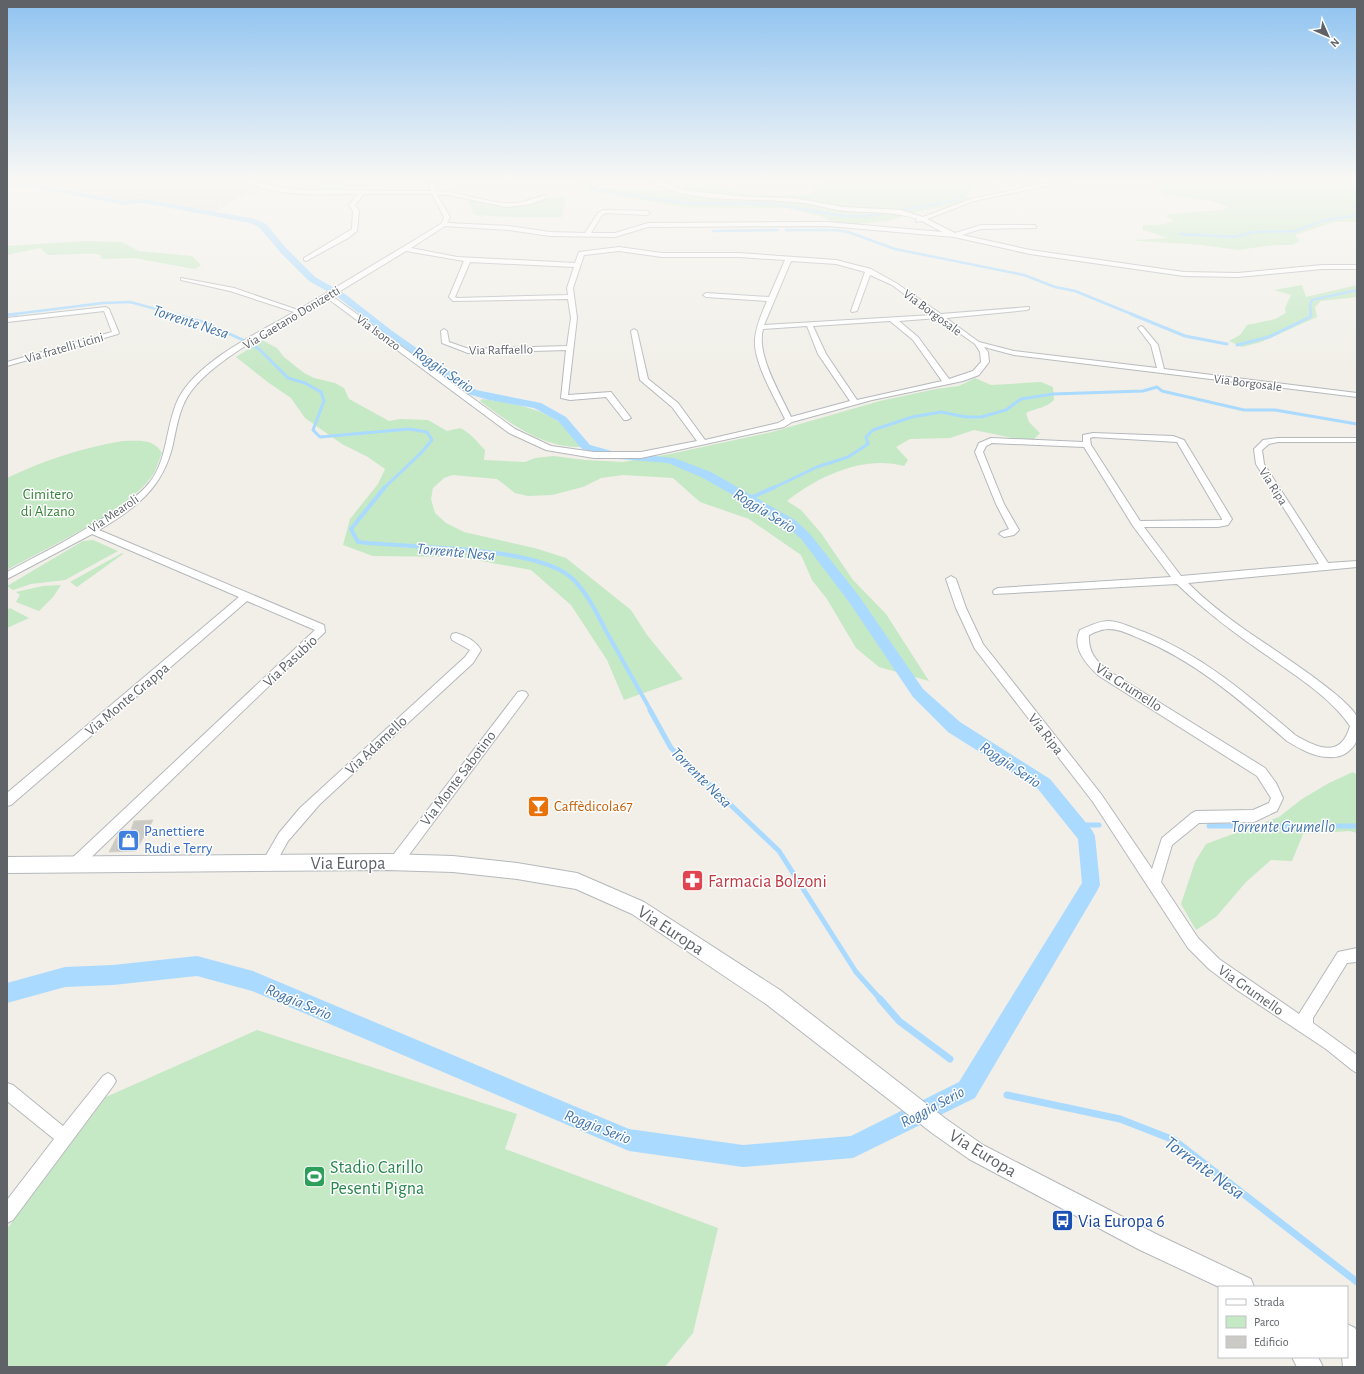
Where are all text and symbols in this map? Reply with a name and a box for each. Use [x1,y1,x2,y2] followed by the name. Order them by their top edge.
[1308,16,1348,56] north arrow
[1328,36,1341,49] text: N
[241,284,343,352] street label: Via Gaetano Donizetti
[901,288,964,339] street label: Via Borgosale
[151,302,231,342] water label: Torrente Nesa
[354,313,403,354] street label: Via Isonzo
[24,331,105,366] street label: Via fratelli Licini
[469,343,533,358] street label: Via Raffaello
[410,344,477,396] water label: Roggia Serio
[1213,373,1283,394] street label: Via Borgosale
[1256,466,1290,508] street label: Via Ripa
[731,486,799,536] water label: Roggia Serio
[21,487,75,519] park label: Cimitero di Alzano
[86,493,141,536] street label: Via Mearoli
[416,541,496,563] water label: Torrente Nesa
[260,633,320,690] street label: Via Pasubio
[82,660,172,739] street label: Via Monte Grappa
[1093,660,1165,714] street label: Via Grumello
[1025,711,1066,758] street label: Via Ripa
[343,713,410,777] street label: Via Adamello
[418,728,499,828] street label: Via Monte Sabotino
[977,739,1044,791] water label: Roggia Serio
[668,744,735,811] water label: Torrente Nesa
[525,793,551,819] bar icon: Caffèdicola67
[554,799,633,814] place label: Caffèdicola67
[1231,819,1335,835] water label: Torrente Grumello
[144,824,213,856] place label: Panettiere Rudi e Terry
[115,827,141,853] shop icon: Panettiere Rudi e Terry
[310,855,386,873] street label: Via Europa
[680,868,706,894] pharmacy icon: Farmacia Bolzoni
[708,873,827,891] place label: Farmacia Bolzoni
[634,903,707,959] street label: Via Europa
[1215,962,1286,1018] street label: Via Grumello
[263,981,334,1023] water label: Roggia Serio
[898,1083,967,1130] water label: Roggia Serio
[562,1107,633,1147] water label: Roggia Serio
[946,1127,1019,1181] street label: Via Europa
[1161,1133,1248,1203] water label: Torrente Nesa
[330,1159,424,1198] place label: Stadio Carillo Pesenti Pigna
[301,1164,327,1190] sports icon: Stadio Carillo Pesenti Pigna
[1049,1208,1075,1234] bus stop icon: Via Europa 6
[1078,1213,1165,1231] place label: Via Europa 6
[1218,1286,1348,1358] legend
[1254,1296,1285,1308] text: Strada
[1254,1316,1280,1328] text: Parco
[1254,1336,1289,1348] text: Edificio

